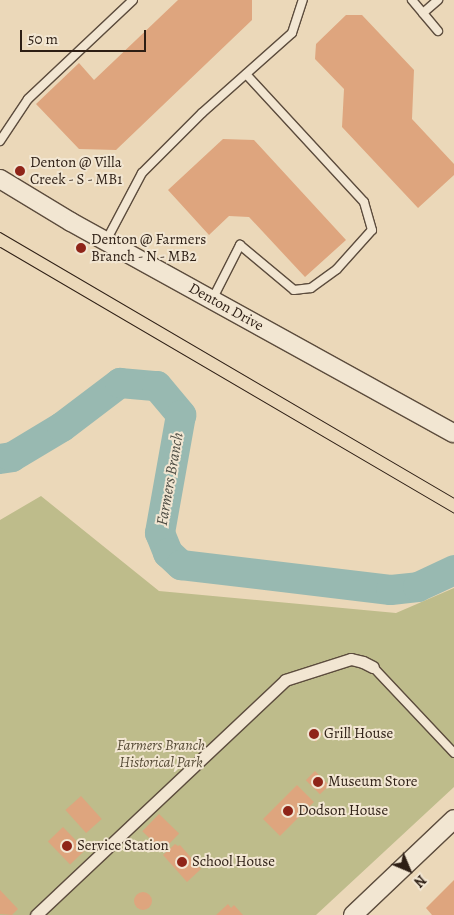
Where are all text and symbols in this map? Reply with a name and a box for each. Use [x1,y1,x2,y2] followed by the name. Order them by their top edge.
[22,20,149,52] scale bar
[28,29,58,49] text: 50 m
[30,153,124,188] place label: Denton @ Villa Creek - S - MB1
[14,165,26,177] marker: Denton @ Villa Creek - S - MB1
[91,230,206,265] place label: Denton @ Farmers Branch - N - MB2
[75,242,87,254] marker: Denton @ Farmers Branch - N - MB2
[185,279,267,335] street label: Denton Drive
[152,431,188,527] water label: Farmers Branch
[324,725,393,743] place label: Grill House
[308,728,320,740] marker: Grill House
[117,736,205,771] park label: Farmers Branch Historical Park
[328,773,418,791] place label: Museum Store
[312,776,324,788] marker: Museum Store
[298,802,388,820] place label: Dodson House
[282,805,294,817] marker: Dodson House
[77,837,169,855] place label: Service Station
[61,840,73,852] marker: Service Station
[384,845,434,895] north arrow
[192,853,275,871] place label: School House
[176,856,188,868] marker: School House
[410,871,430,891] text: N

